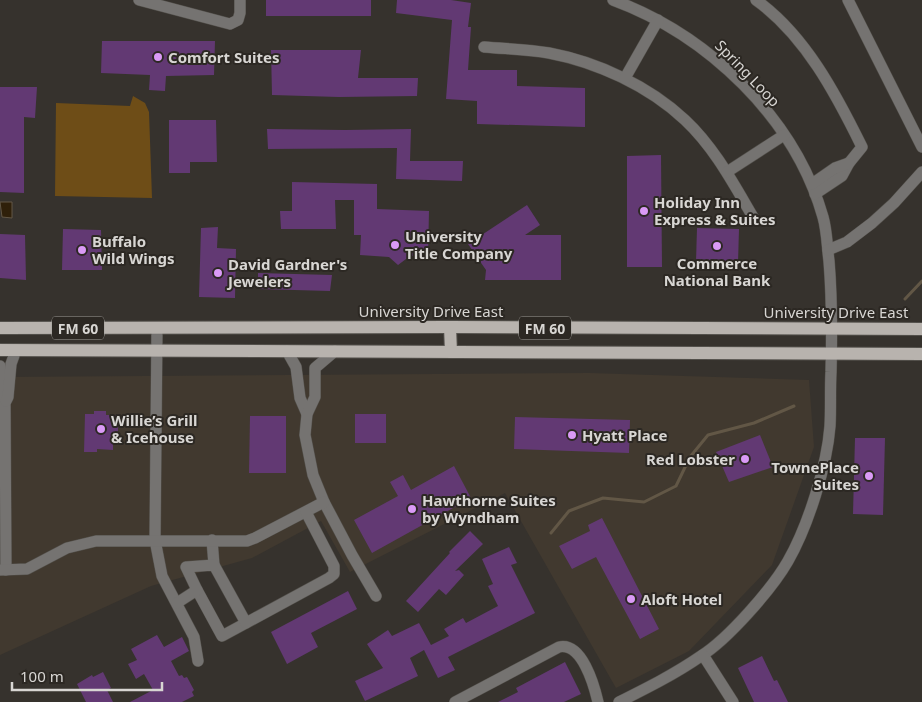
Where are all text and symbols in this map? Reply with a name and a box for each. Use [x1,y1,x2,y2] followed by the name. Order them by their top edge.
[711,35,785,111] street label: Spring Loop
[168,47,279,67] place label: Comfort Suites
[152,51,164,63] marker: Comfort Suites
[654,192,776,229] place label: Holiday Inn Express & Suites
[638,205,650,217] marker: Holiday Inn Express & Suites
[405,226,513,263] place label: University Title Company
[92,231,175,268] place label: Buffalo Wild Wings
[389,239,401,251] marker: University Title Company
[711,240,723,252] marker: Commerce National Bank
[76,244,88,256] marker: Buffalo Wild Wings
[664,253,771,290] place label: Commerce National Bank
[226,254,347,291] place label: David Gardner's Jewelers
[212,267,224,279] marker: David Gardner's Jewelers
[359,301,504,321] street label: University Drive East
[764,302,909,322] street label: University Drive East
[52,316,104,339] road number: FM 60
[519,316,571,339] road number: FM 60
[111,410,197,447] place label: Willie’s Grill & Icehouse
[95,423,107,435] marker: Willie’s Grill & Icehouse
[582,425,667,445] place label: Hyatt Place
[566,429,578,441] marker: Hyatt Place
[646,449,735,469] place label: Red Lobster
[739,453,751,465] marker: Red Lobster
[771,457,859,494] place label: TownePlace Suites
[863,470,875,482] marker: TownePlace Suites
[422,490,556,527] place label: Hawthorne Suites by Wyndham
[406,503,418,515] marker: Hawthorne Suites by Wyndham
[641,589,722,609] place label: Aloft Hotel
[625,593,637,605] marker: Aloft Hotel
[12,660,162,692] scale bar
[20,666,64,686] text: 100 m

